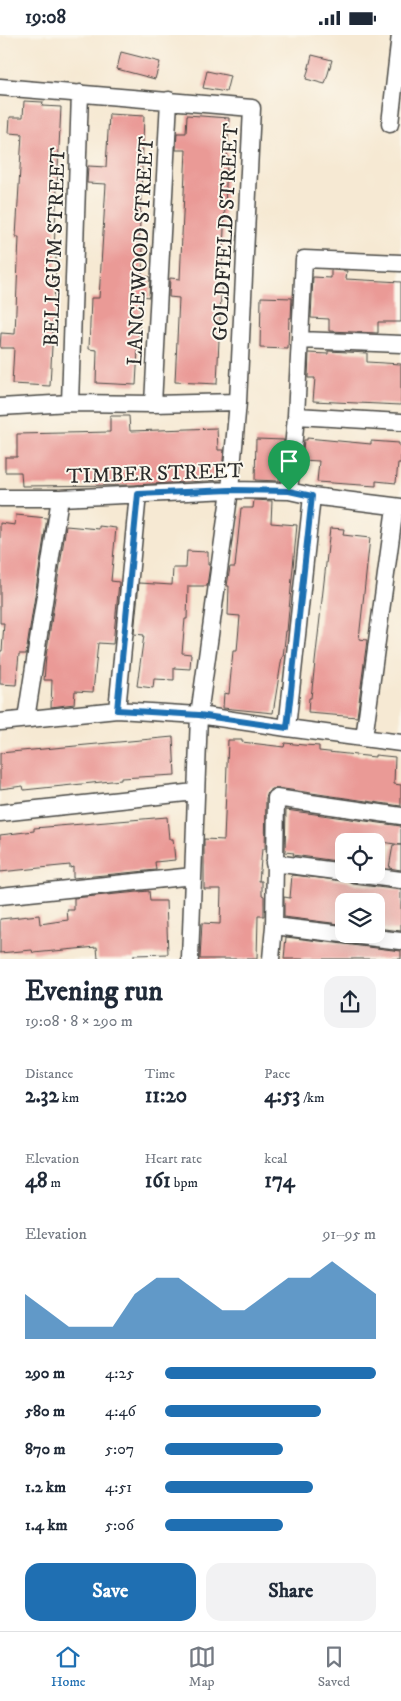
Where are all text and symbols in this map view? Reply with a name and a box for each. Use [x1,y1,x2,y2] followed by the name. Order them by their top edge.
[25,6,66,29] text: 19:08
[207,122,245,342] street label: GOLDFIELD STREET
[122,136,160,367] street label: LANCEWOOD STREET
[39,147,71,347] street label: BELLGUM STREET
[268,440,310,491] pin
[275,447,303,475] icon: arrive
[66,458,244,490] street label: TIMBER STREET
[335,833,385,943] map controls
[335,833,385,883] button: locate
[335,893,385,943] button: layers
[25,974,163,1009] text: Evening run
[324,976,376,1028] button: share
[25,1011,133,1031] text: 19:08 · 8 × 290 m
[25,1065,73,1083] text: Distance
[145,1065,175,1083] text: Time
[264,1065,290,1083] text: Pace
[25,1083,59,1109] text: 2.32
[145,1083,187,1109] text: 11:20
[264,1083,300,1109] text: 4:53
[59,1089,79,1107] text: km
[300,1089,324,1107] text: /km
[25,1150,79,1168] text: Elevation
[145,1150,202,1168] text: Heart rate
[264,1150,287,1168] text: kcal
[25,1168,48,1194] text: 48
[145,1168,171,1194] text: 161
[264,1168,295,1194] text: 174
[48,1174,61,1192] text: m
[171,1174,198,1192] text: bpm
[25,1224,87,1244] text: Elevation
[322,1224,376,1244] text: 91–95 m
[25,1363,65,1383] text: 290 m
[105,1363,134,1383] text: 4:25
[25,1401,65,1421] text: 580 m
[105,1401,136,1421] text: 4:46
[25,1439,66,1459] text: 870 m
[105,1439,134,1459] text: 5:07
[25,1477,66,1497] text: 1.2 km
[105,1477,132,1497] text: 4:51
[25,1515,67,1535] text: 1.4 km
[105,1515,134,1535] text: 5:06
[25,1563,196,1621] button: Save
[206,1563,376,1621] button: Share
[51,1643,86,1691] tab: Home
[188,1643,216,1691] tab: Map
[318,1643,350,1691] tab: Saved

